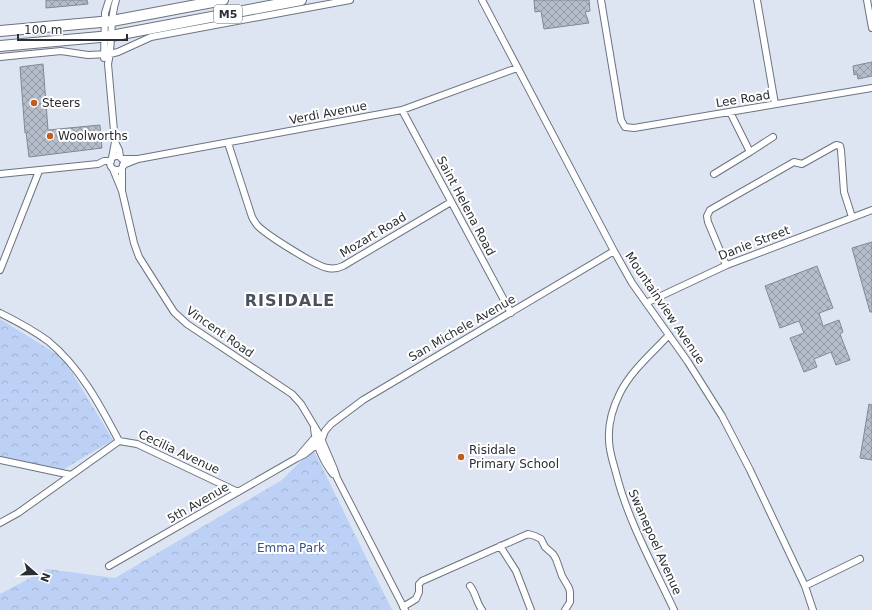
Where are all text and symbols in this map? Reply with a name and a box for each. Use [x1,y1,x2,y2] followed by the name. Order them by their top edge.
[214,5,242,23] road number: M5
[18,16,127,42] scale bar
[24,23,62,37] text: 100 m
[715,88,771,110] street label: Lee Road
[42,96,80,110] place label: Steers
[29,98,39,108] marker: Steers
[288,99,368,127] street label: Verdi Avenue
[58,129,128,143] place label: Woolworths
[45,131,55,141] marker: Woolworths
[434,154,498,258] street label: Saint Helena Road
[337,210,409,260] street label: Mozart Road
[716,223,792,263] street label: Danie Street
[622,249,708,367] street label: Mountainview Avenue
[245,291,335,310] district label: RISIDALE
[406,292,518,364] street label: San Michele Avenue
[184,304,256,360] street label: Vincent Road
[136,427,222,477] street label: Cecilia Avenue
[469,443,559,471] place label: Risidale Primary School
[456,452,466,462] marker: Risidale Primary School
[165,480,231,526] street label: 5th Avenue
[625,487,685,597] street label: Swanepoel Avenue
[257,541,325,555] park label: Emma Park
[16,554,56,594] north arrow
[37,571,53,584] text: N

